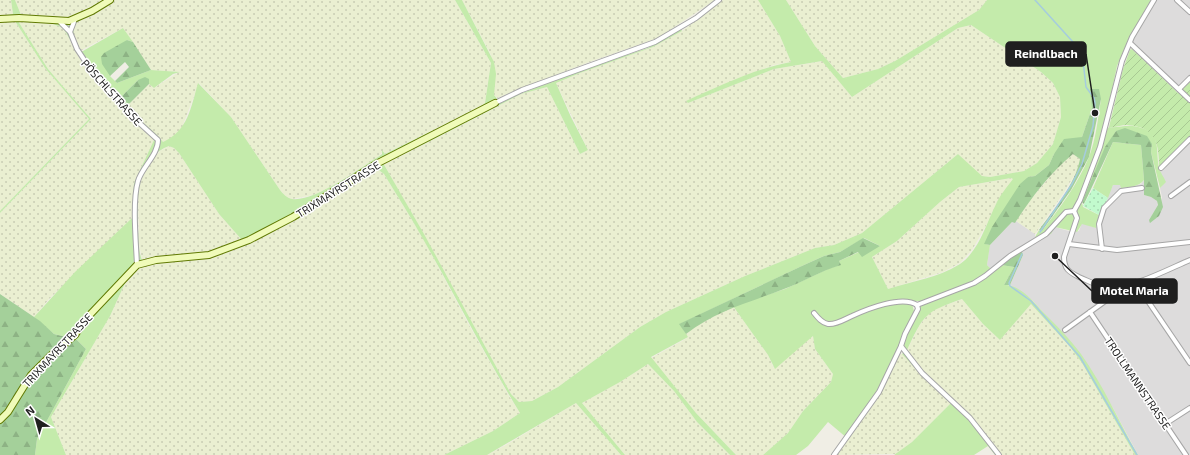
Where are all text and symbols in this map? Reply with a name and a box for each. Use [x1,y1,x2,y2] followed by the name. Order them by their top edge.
[1006,42,1086,66] callout: Reindlbach
[1014,46,1078,60] text: Reindlbach
[79,56,146,128] street label: PÖSCHLSTRASSE
[294,158,382,220] street label: TRIXMAYRSTRASSE
[1092,279,1177,303] callout: Motel Maria
[1099,283,1169,297] text: Motel Maria
[19,310,95,390] street label: TRIXMAYRSTRASSE
[1102,334,1174,432] street label: TROLLMANNSTRASSE
[16,399,56,439] north arrow
[23,403,37,418] text: N

